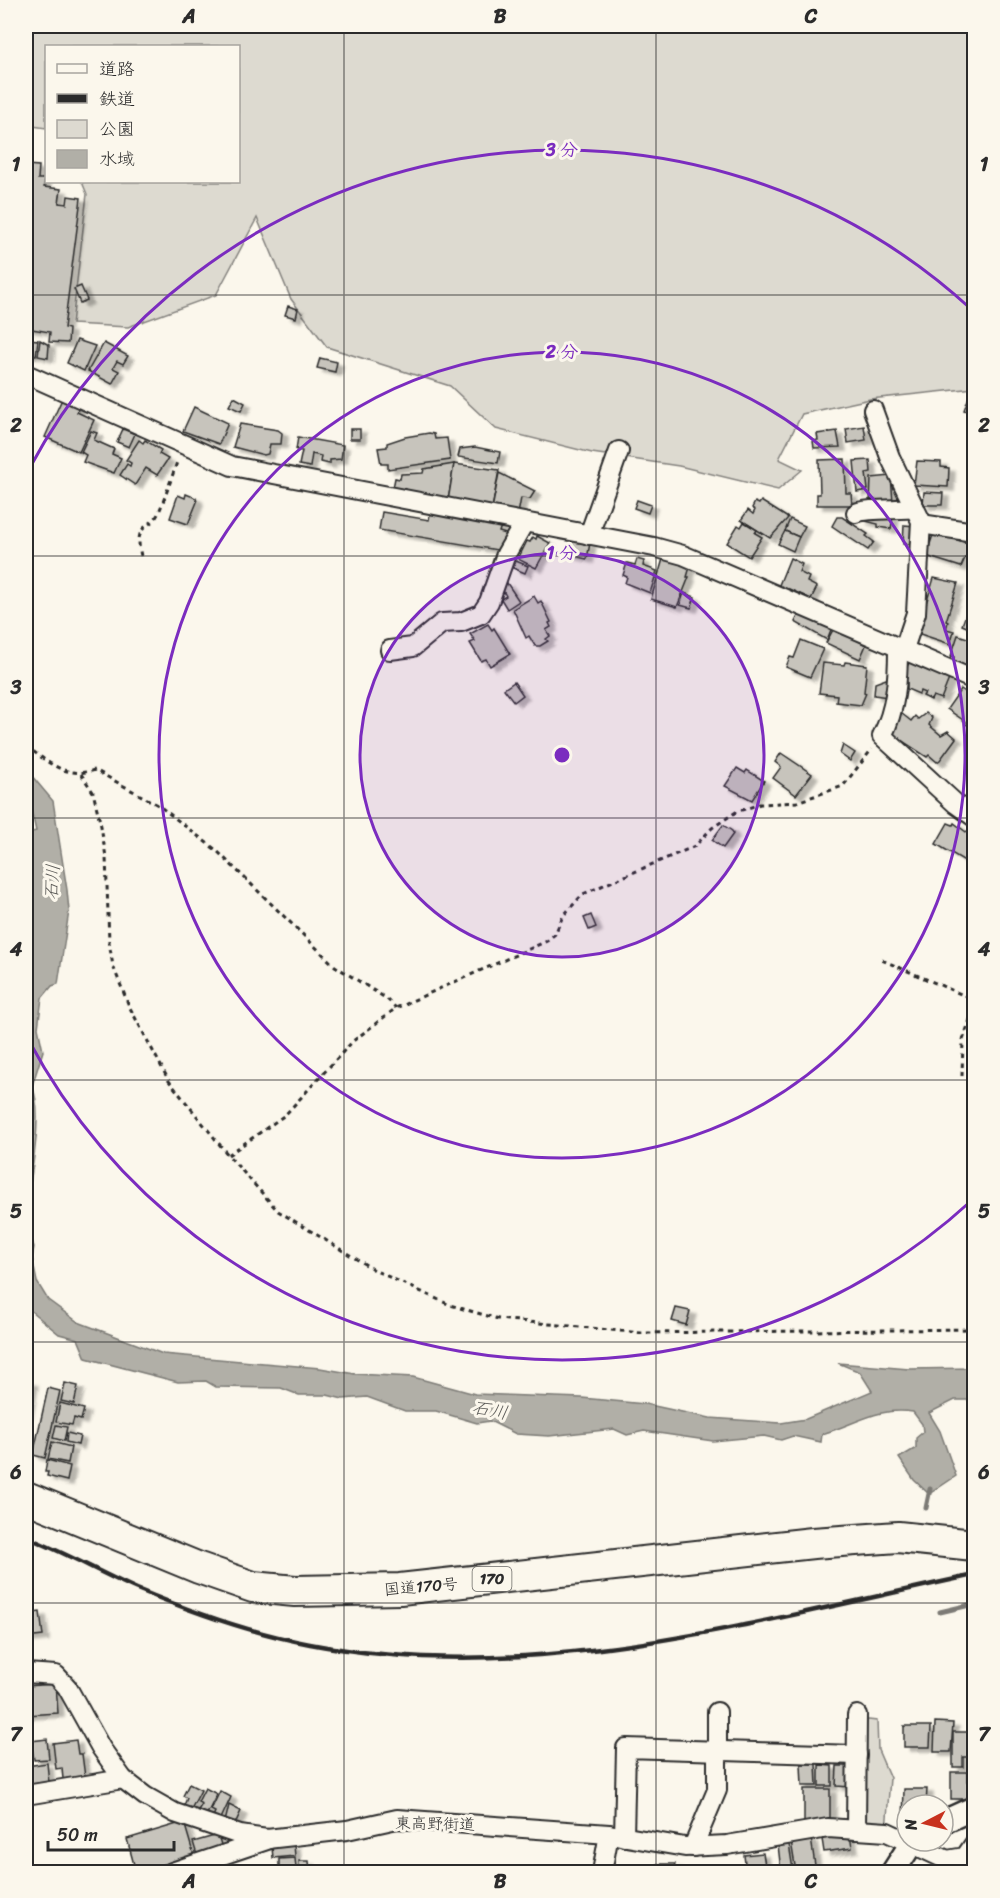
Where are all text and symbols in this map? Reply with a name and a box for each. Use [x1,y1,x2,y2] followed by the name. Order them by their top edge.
[181,0,196,34] text: A
[494,0,507,34] text: B
[804,0,818,34] text: C
[45,45,240,183] legend
[99,53,135,85] text: 道路
[99,83,135,115] text: 鉄道
[99,113,135,145] text: 公園
[545,134,578,166] text: 3 分
[99,143,135,175] text: 水域
[12,147,21,182] text: 1
[980,147,989,182] text: 1
[544,336,579,368] text: 2 分
[9,408,22,443] text: 2
[977,408,990,443] text: 2
[547,537,577,569] text: 1 分
[10,670,22,705] text: 3
[978,670,990,705] text: 3
[552,745,572,765] centre of rings
[35,863,69,901] water label: 石川
[9,932,23,967] text: 4
[977,932,991,967] text: 4
[10,1194,22,1229] text: 5
[978,1194,990,1229] text: 5
[469,1391,511,1429] water label: 石川
[9,1455,22,1490] text: 6
[977,1455,990,1490] text: 6
[472,1567,512,1591] road number: 170
[383,1569,459,1604] street label: 国道170号
[10,1717,23,1752] text: 7
[978,1717,991,1752] text: 7
[895,1793,955,1853] north arrow
[395,1808,475,1839] street label: 東高野街道
[48,1814,174,1852] scale bar
[895,1817,926,1833] text: N
[57,1819,98,1851] text: 50 m
[181,1864,196,1898] text: A
[494,1864,507,1898] text: B
[804,1864,818,1898] text: C

